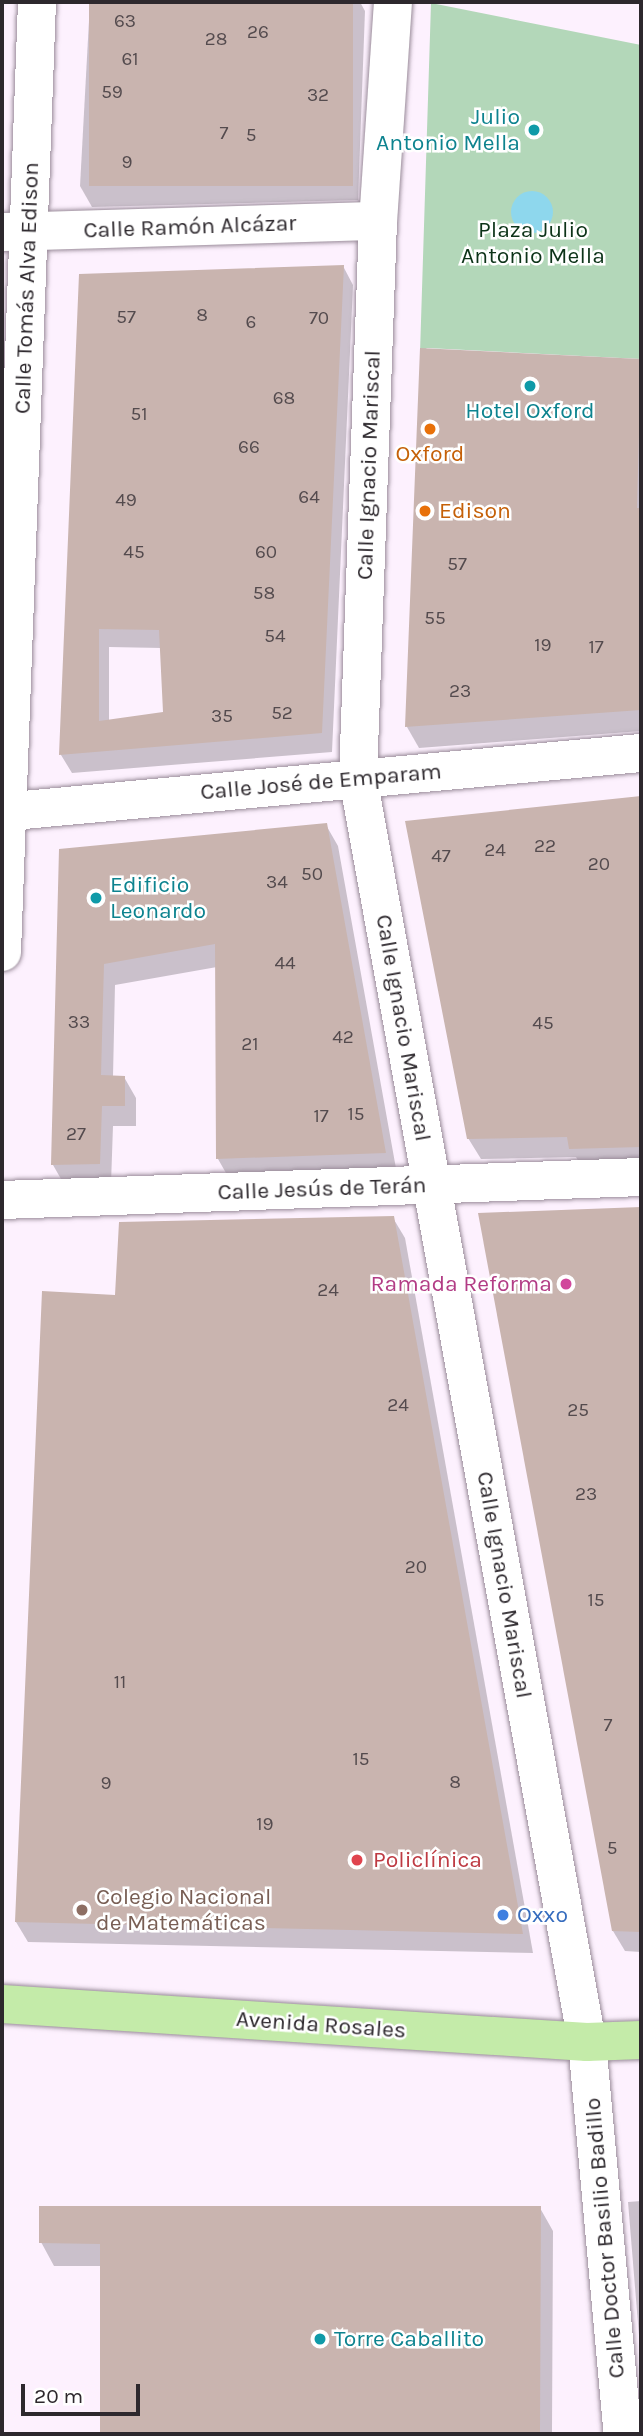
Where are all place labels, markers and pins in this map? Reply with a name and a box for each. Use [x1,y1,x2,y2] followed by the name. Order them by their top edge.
[376,103,520,157] place label: Julio Antonio Mella
[526,122,542,138] marker: Julio Antonio Mella
[522,378,538,394] marker: Hotel Oxford
[465,397,595,425] place label: Hotel Oxford
[422,421,438,437] marker: Oxford
[396,440,464,468] place label: Oxford
[439,497,511,525] place label: Edison
[417,503,433,519] marker: Edison
[110,871,206,925] place label: Edificio Leonardo
[88,890,104,906] marker: Edificio Leonardo
[370,1270,552,1298] place label: Ramada Reforma
[558,1276,574,1292] marker: Ramada Reforma
[373,1846,482,1874] place label: Policlínica
[347,1850,367,1870] marker: Policlínica
[96,1883,271,1937] place label: Colegio Nacional de Matemáticas
[517,1901,568,1929] place label: Oxxo
[74,1902,90,1918] marker: Colegio Nacional de Matemáticas
[495,1907,511,1923] marker: Oxxo
[334,2325,484,2353] place label: Torre Caballito
[312,2331,328,2347] marker: Torre Caballito

